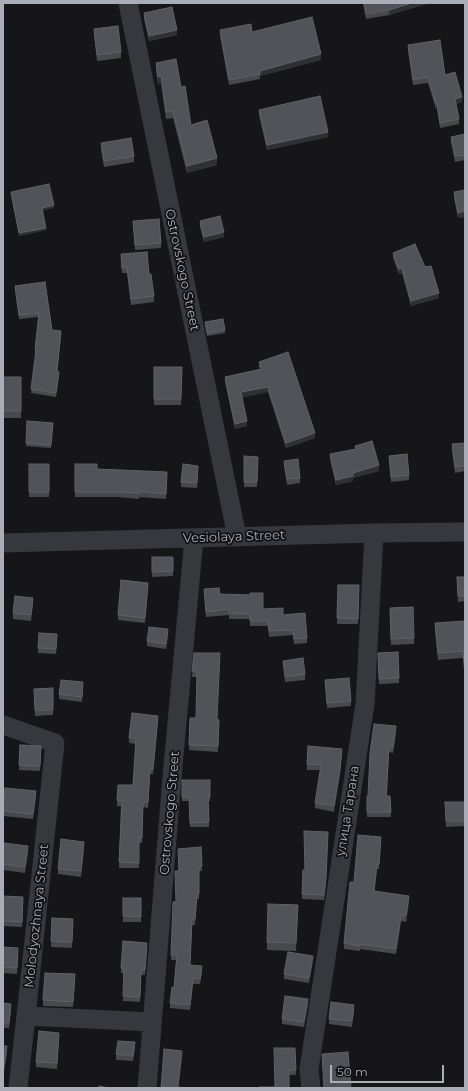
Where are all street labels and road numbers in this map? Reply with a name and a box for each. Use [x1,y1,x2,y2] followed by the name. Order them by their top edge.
[161,208,203,332] street label: Ostrovskogo Street
[183,527,285,547] street label: Vesiolaya Street
[157,750,183,876] street label: Ostrovskogo Street
[333,765,363,857] street label: улица Тарана
[22,843,52,989] street label: Molodyozhnaya Street

